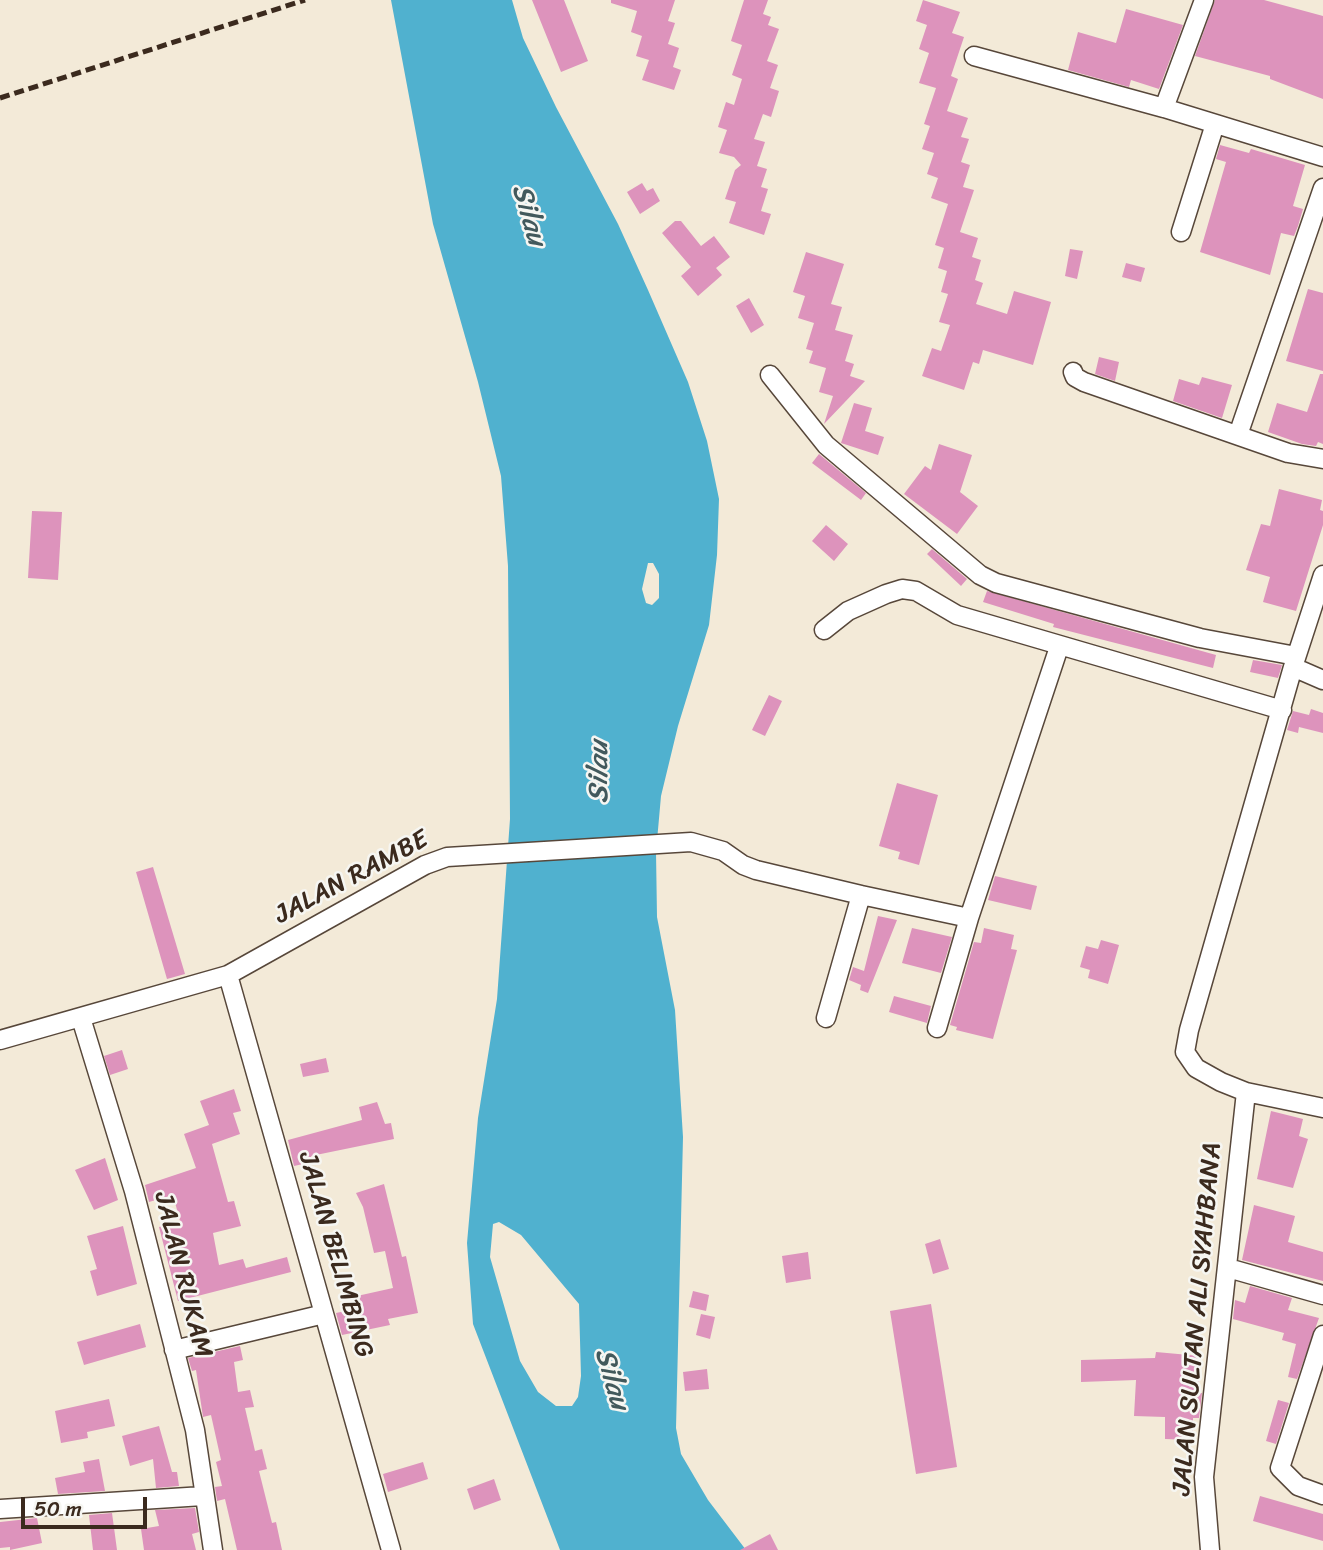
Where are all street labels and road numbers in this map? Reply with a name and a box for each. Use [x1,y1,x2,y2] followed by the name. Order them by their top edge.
[270,824,434,932] street label: JALAN RAMBE
[1167,1141,1229,1497] street label: JALAN SULTAN ALI SYAHBANA
[291,1148,379,1362] street label: JALAN BELIMBING
[146,1189,218,1361] street label: JALAN RUKAM

